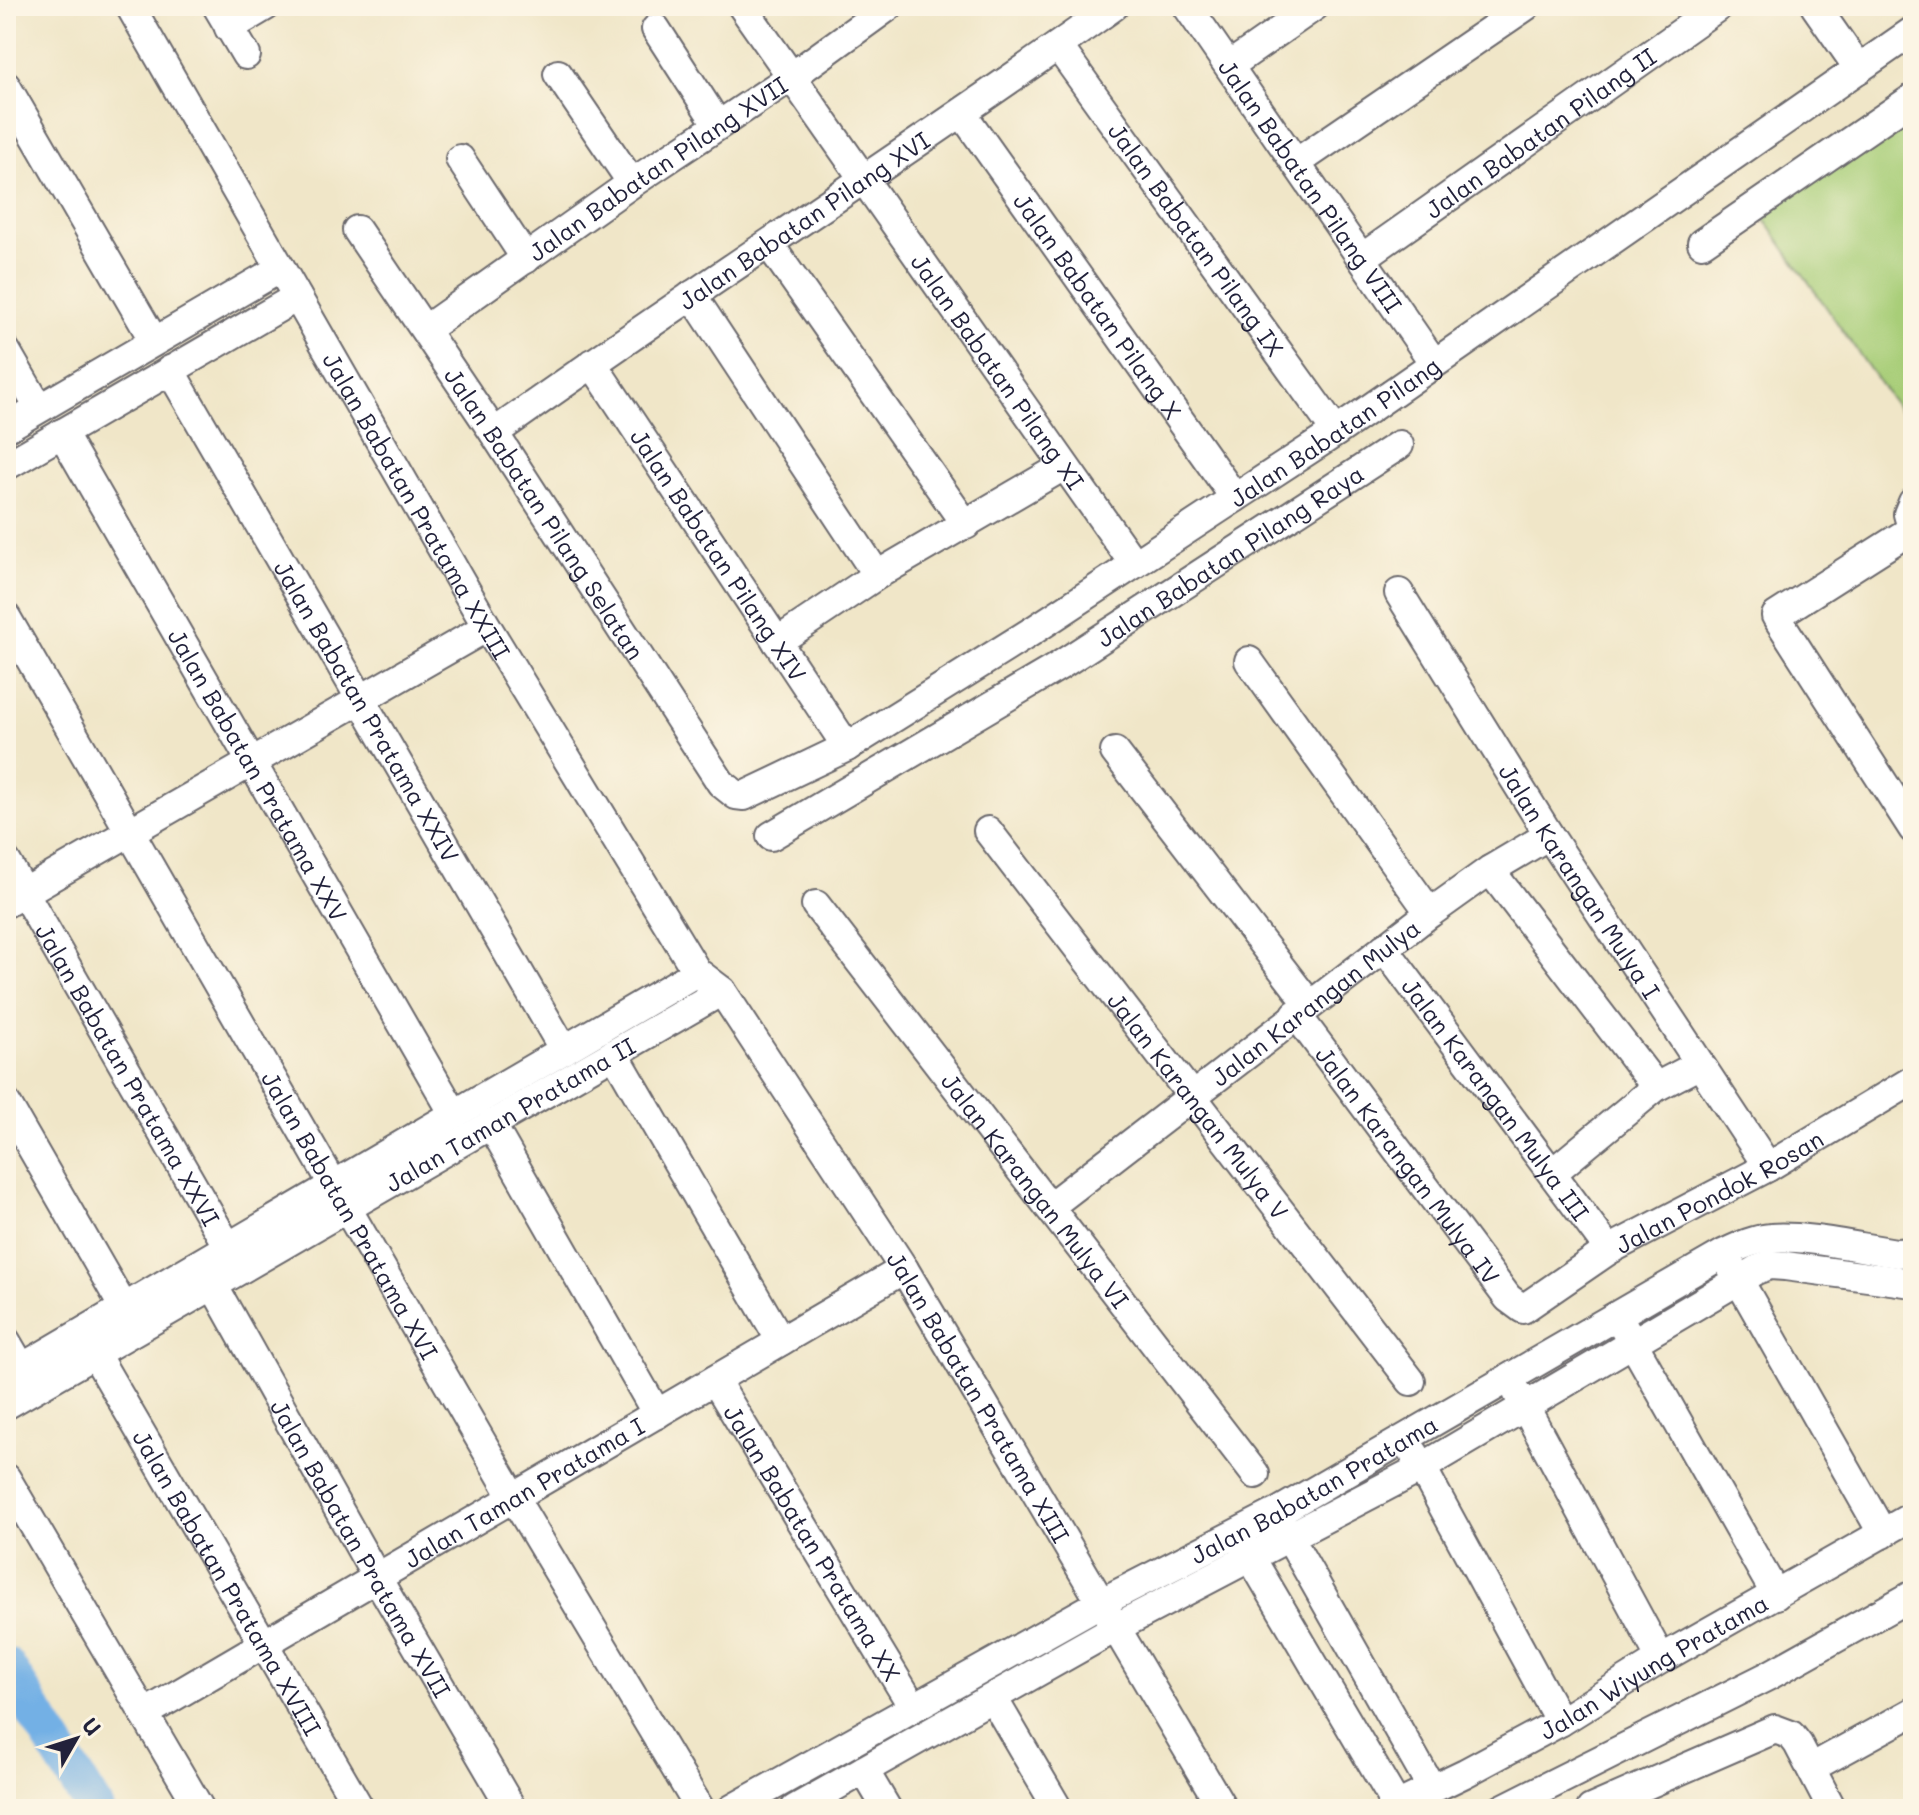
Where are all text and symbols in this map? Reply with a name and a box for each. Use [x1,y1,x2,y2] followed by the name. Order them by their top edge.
[1419,40,1662,224] street label: Jalan Babatan Pilang II
[1212,52,1410,318] street label: Jalan Babatan Pilang VIII
[522,69,793,267] street label: Jalan Babatan Pilang XVII
[1102,116,1292,362] street label: Jalan Babatan Pilang IX
[672,124,935,316] street label: Jalan Babatan Pilang XVI
[1008,186,1189,425] street label: Jalan Babatan Pilang X
[905,247,1092,495] street label: Jalan Babatan Pilang XI
[317,346,518,664] street label: Jalan Babatan Pratama XXIII
[1223,349,1445,513] street label: Jalan Babatan Pilang
[438,361,652,665] street label: Jalan Babatan Pilang Selatan
[624,423,814,687] street label: Jalan Babatan Pilang XIV
[1090,457,1369,653] street label: Jalan Babatan Pilang Raya
[268,555,467,867] street label: Jalan Babatan Pratama XXIV
[162,622,355,927] street label: Jalan Babatan Pratama XXV
[1493,757,1668,1004] street label: Jalan Karangan Mulya I
[1204,911,1426,1092] street label: Jalan Karangan Mulya
[30,918,228,1231] street label: Jalan Babatan Pratama XXVI
[1396,971,1597,1226] street label: Jalan Karangan Mulya III
[1102,985,1296,1225] street label: Jalan Karangan Mulya V
[379,1029,640,1198] street label: Jalan Taman Pratama II
[1310,1039,1507,1290] street label: Jalan Karangan Mulya IV
[255,1065,446,1364] street label: Jalan Babatan Pratama XVI
[935,1066,1137,1314] street label: Jalan Karangan Mulya VI
[1610,1122,1828,1260] street label: Jalan Pondok Rosan
[881,1245,1077,1548] street label: Jalan Babatan Pratama XIII
[264,1393,459,1703] street label: Jalan Babatan Pratama XVII
[718,1399,909,1686] street label: Jalan Babatan Pratama XX
[1185,1408,1443,1570] street label: Jalan Babatan Pratama
[398,1409,649,1574] street label: Jalan Taman Pratama I
[127,1424,329,1741] street label: Jalan Babatan Pratama XVIII
[1534,1586,1773,1746] street label: Jalan Wiyung Pratama
[36,1699,116,1779] north arrow
[76,1711,108,1741] text: U

